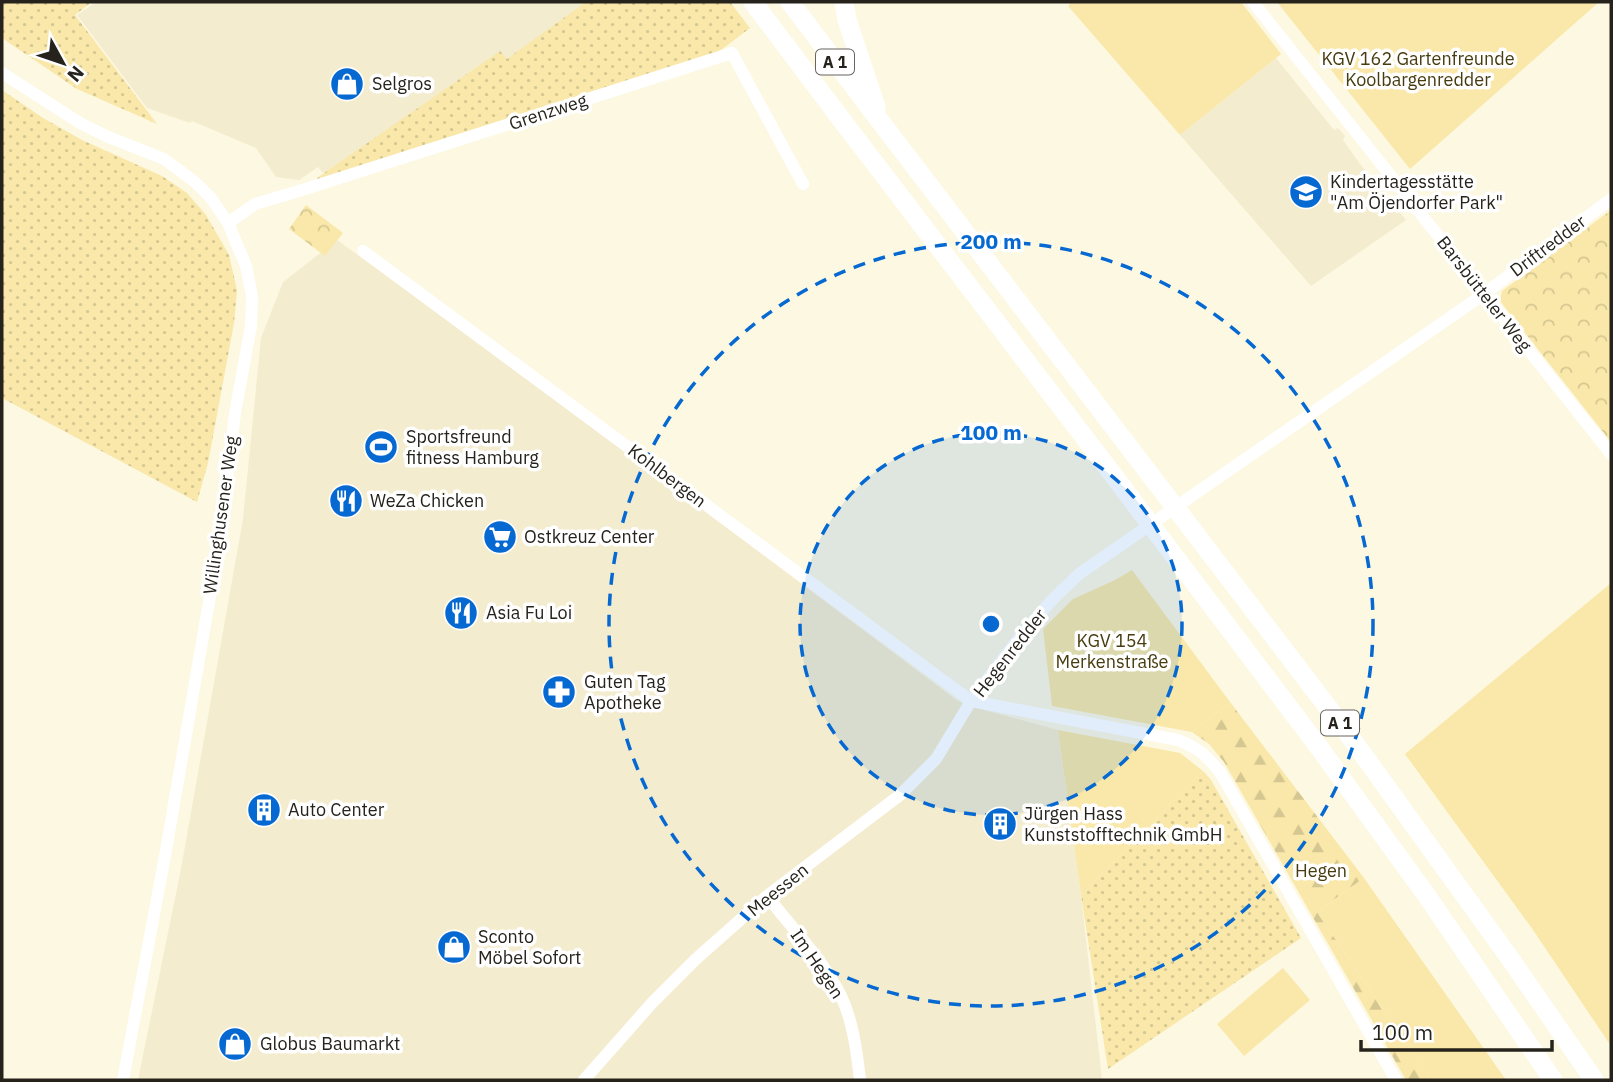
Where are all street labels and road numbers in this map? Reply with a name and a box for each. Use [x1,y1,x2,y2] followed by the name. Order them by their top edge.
[816,50,854,74] road number: A 1
[506,88,590,135] street label: Grenzweg
[1505,209,1591,282] street label: Driftredder
[1432,231,1537,357] street label: Barsbütteler Weg
[198,434,243,596] street label: Willinghusener Weg
[624,439,711,513] street label: Kohlbergen
[968,604,1051,701] street label: Hegenredder
[1321,710,1359,736] road number: A 1
[743,858,813,921] street label: Meessen
[786,924,849,1003] street label: Im Hegen

